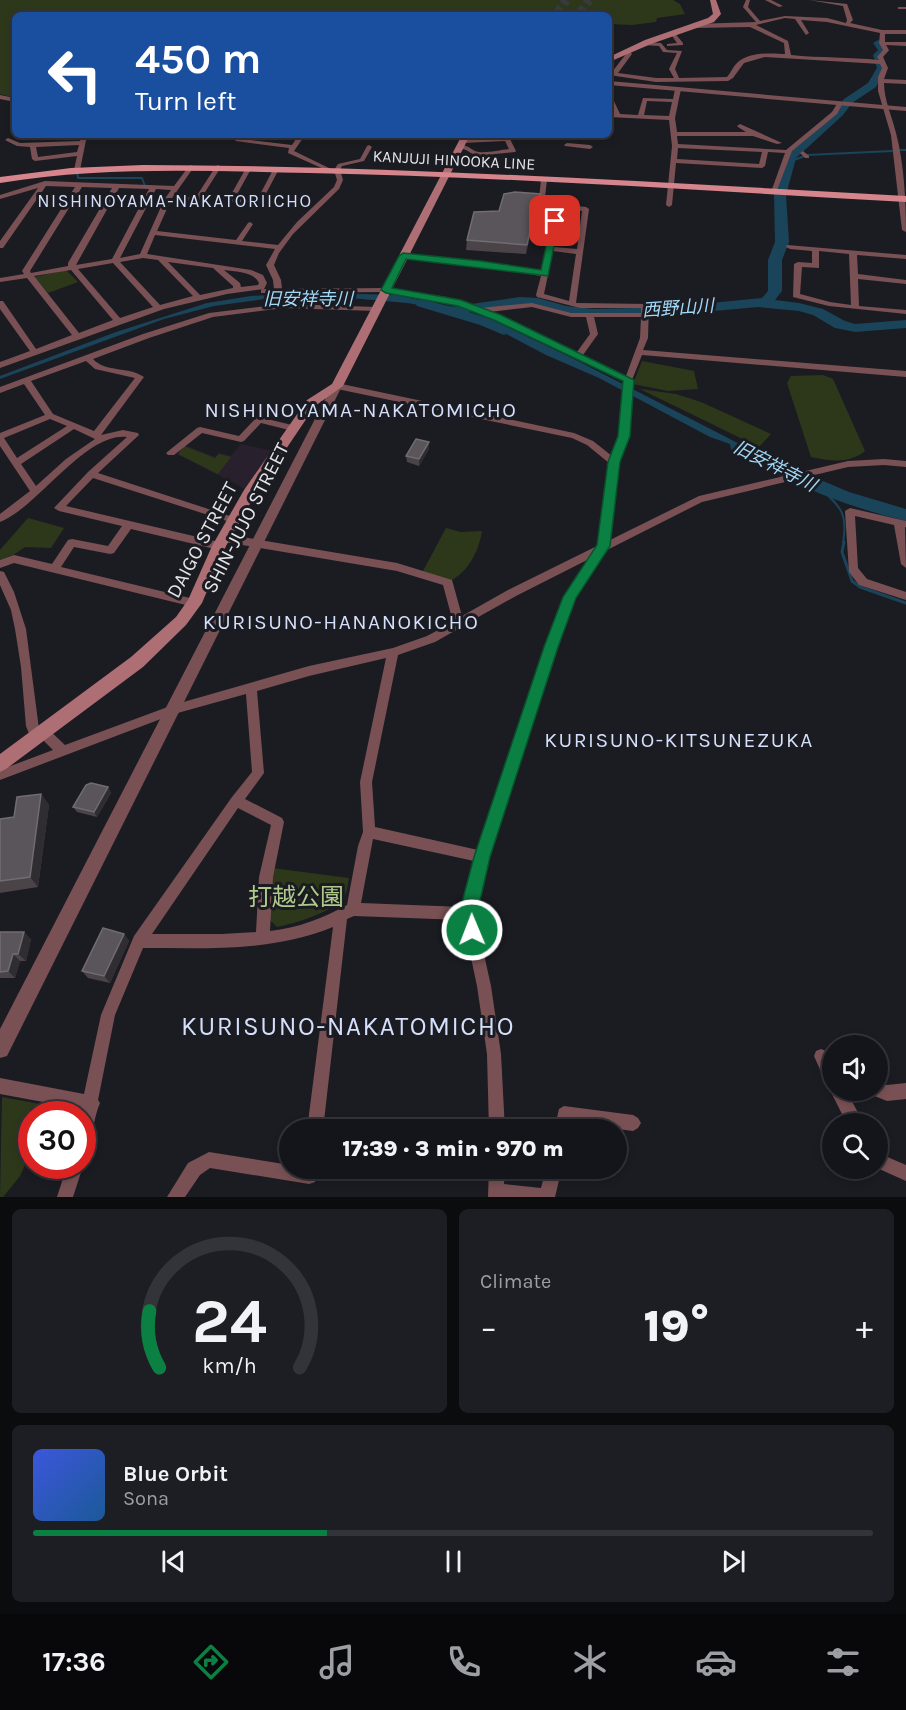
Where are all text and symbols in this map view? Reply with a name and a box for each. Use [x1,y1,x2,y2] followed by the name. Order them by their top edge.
[135,34,261,84] text: 450 m
[36,36,114,114] icon: left
[135,85,236,117] text: Turn left
[372,146,536,174] street label: KANJUJI HINOOKA LINE
[37,190,313,212] district label: NISHINOYAMA-NAKATORIICHO
[529,195,580,246] pin
[538,204,571,237] icon: arrive
[263,288,355,310] water label: 旧安祥寺川
[641,294,717,321] water label: 西野山川
[205,398,517,422] district label: NISHINOYAMA-NAKATOMICHO
[730,436,822,497] water label: 旧安祥寺川
[198,439,294,597] street label: SHIN-JUJO STREET
[162,478,242,602] street label: DAIGO STREET
[203,610,479,634] district label: KURISUNO-HANANOKICHO
[544,728,814,752] district label: KURISUNO-KITSUNEZUKA
[248,883,344,911] park label: 打越公園
[440,898,504,962] position arrow
[181,1011,515,1042] district label: KURISUNO-NAKATOMICHO
[822,1035,888,1179] map controls
[822,1035,888,1101] button: sound
[18,1101,96,1179] speed limit sign: 30
[822,1113,888,1179] button: search
[342,1136,564,1162] text: 17:39 · 3 min · 970 m
[480,1270,551,1293] text: Climate
[192,1285,267,1358] text: 24
[644,1300,709,1352] text: 19°
[480,1308,497,1346] text: −
[856,1308,873,1346] text: +
[202,1353,257,1378] text: km/h
[123,1461,228,1487] text: Blue Orbit
[123,1487,169,1510] text: Sona
[157,1545,190,1578] icon: previous
[437,1545,470,1578] icon: pause
[717,1545,750,1578] icon: next
[190,1641,232,1683] icon: directions
[316,1641,358,1683] icon: music
[443,1641,485,1683] icon: phone
[569,1641,611,1683] icon: climate
[695,1641,737,1683] icon: car
[822,1641,864,1683] icon: filters
[42,1646,106,1678] text: 17:36

